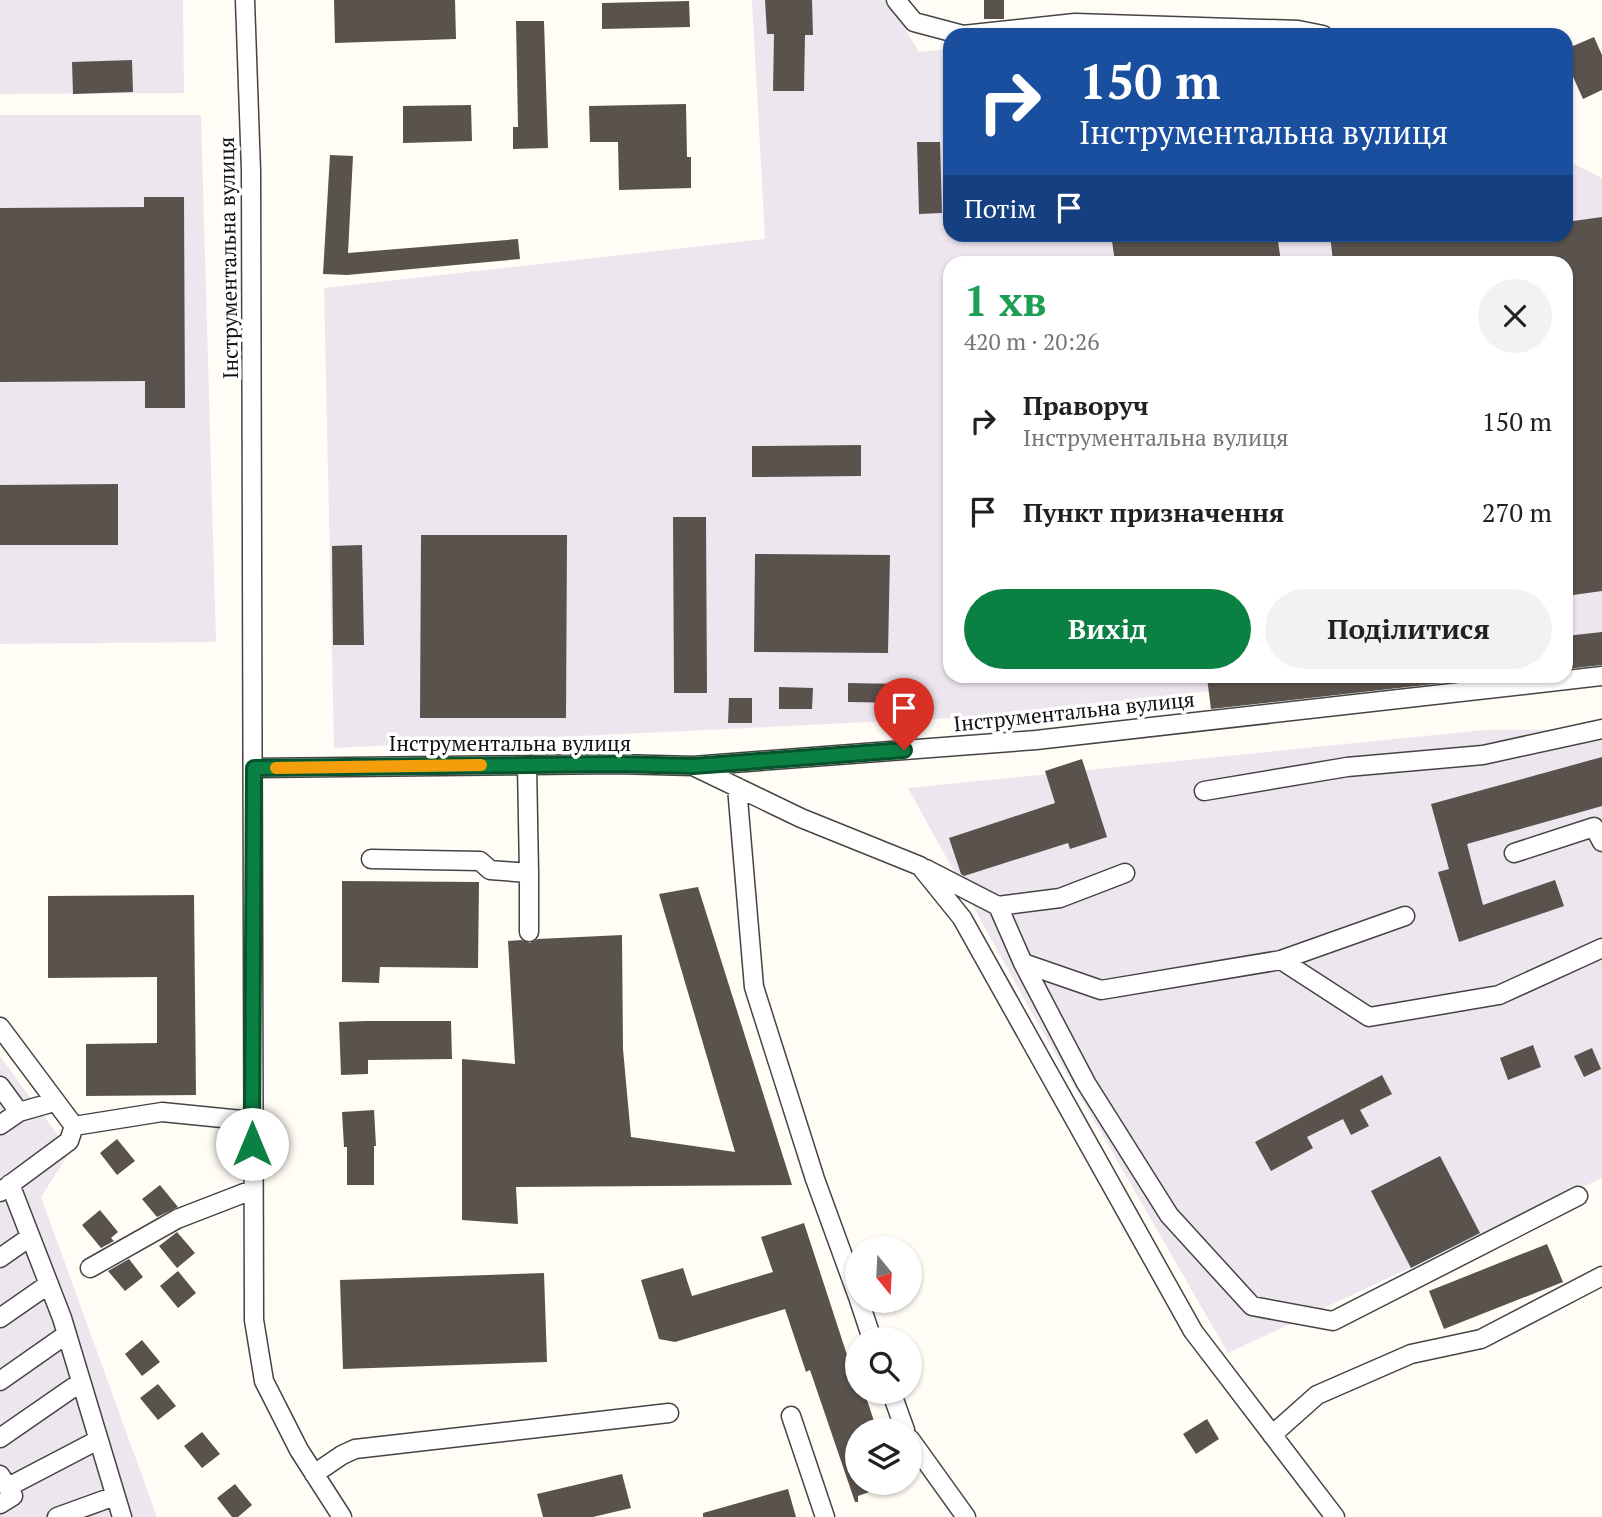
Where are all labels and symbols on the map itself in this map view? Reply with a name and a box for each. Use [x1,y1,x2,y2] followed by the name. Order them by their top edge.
[212,137,244,379] street label: Інструментальна вулиця
[874,678,934,750] pin
[952,684,1196,738] street label: Інструментальна вулиця
[389,729,631,757] street label: Інструментальна вулиця
[215,1107,289,1181] position arrow
[845,1236,922,1312] north arrow

